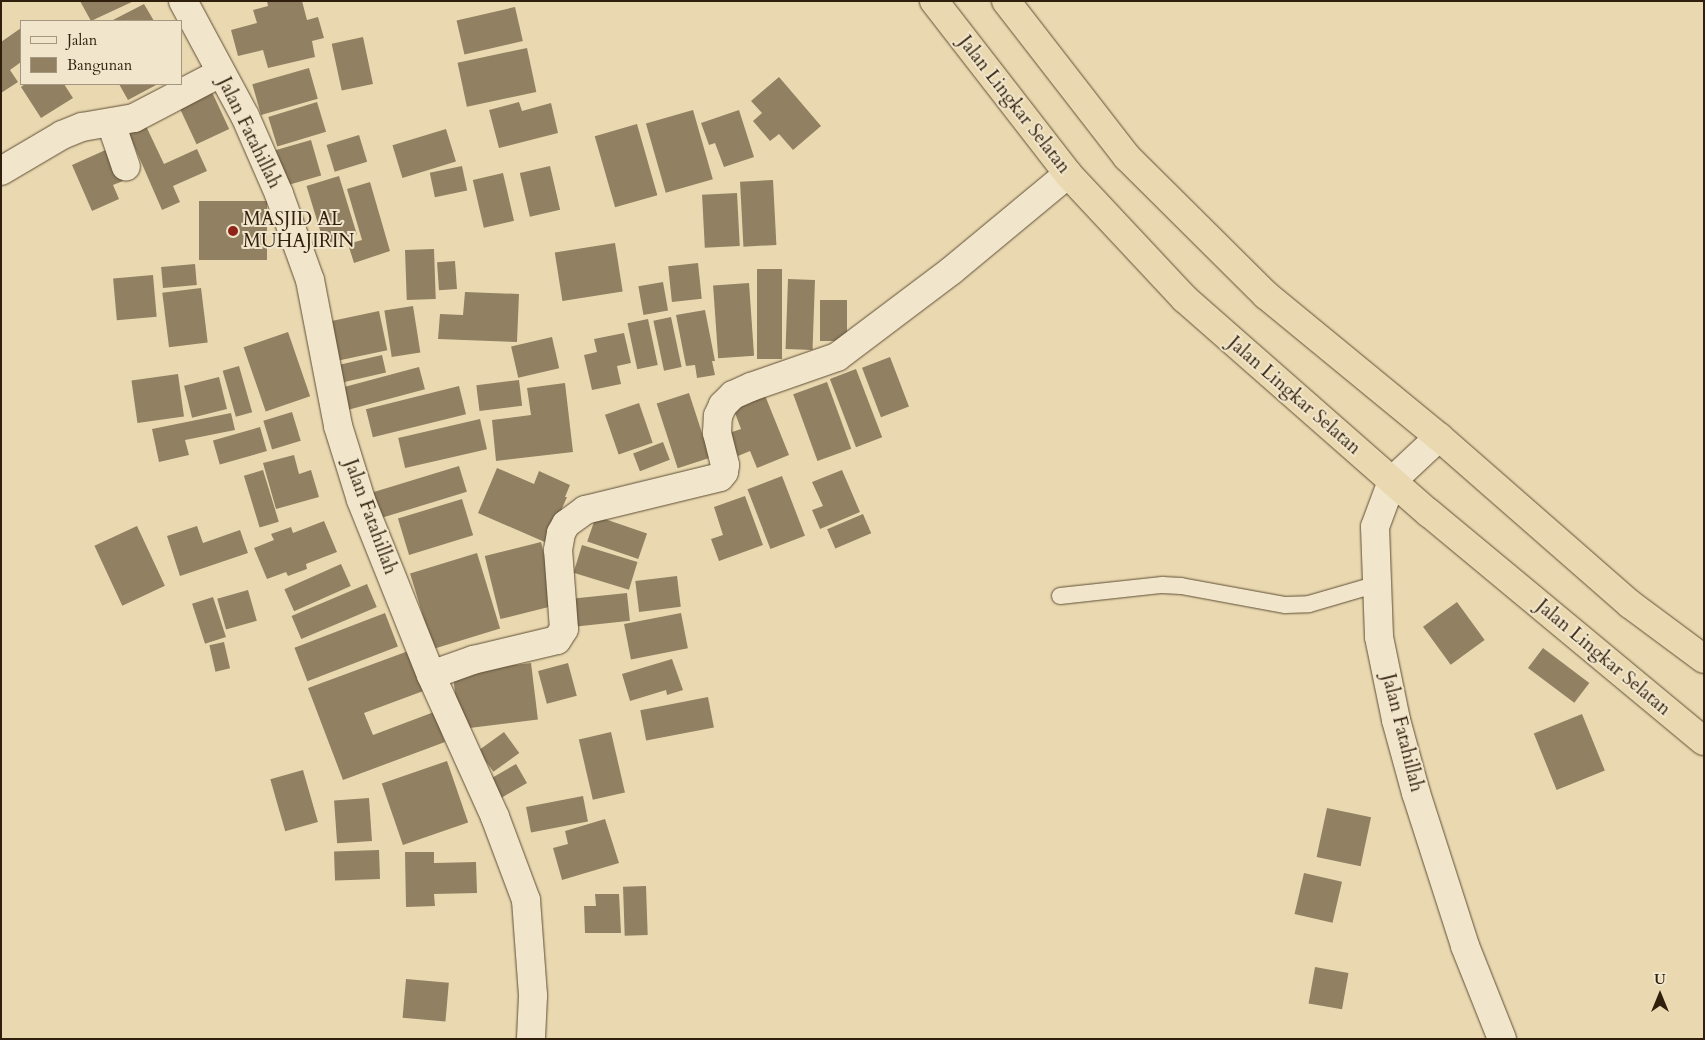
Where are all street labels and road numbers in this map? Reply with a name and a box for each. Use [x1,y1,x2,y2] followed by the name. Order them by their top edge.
[953,32,1075,178] street label: Jalan Lingkar Selatan
[212,74,286,192] street label: Jalan Fatahillah
[1223,332,1365,460] street label: Jalan Lingkar Selatan
[339,456,401,578] street label: Jalan Fatahillah
[1531,595,1675,721] street label: Jalan Lingkar Selatan
[1376,672,1428,794] street label: Jalan Fatahillah

